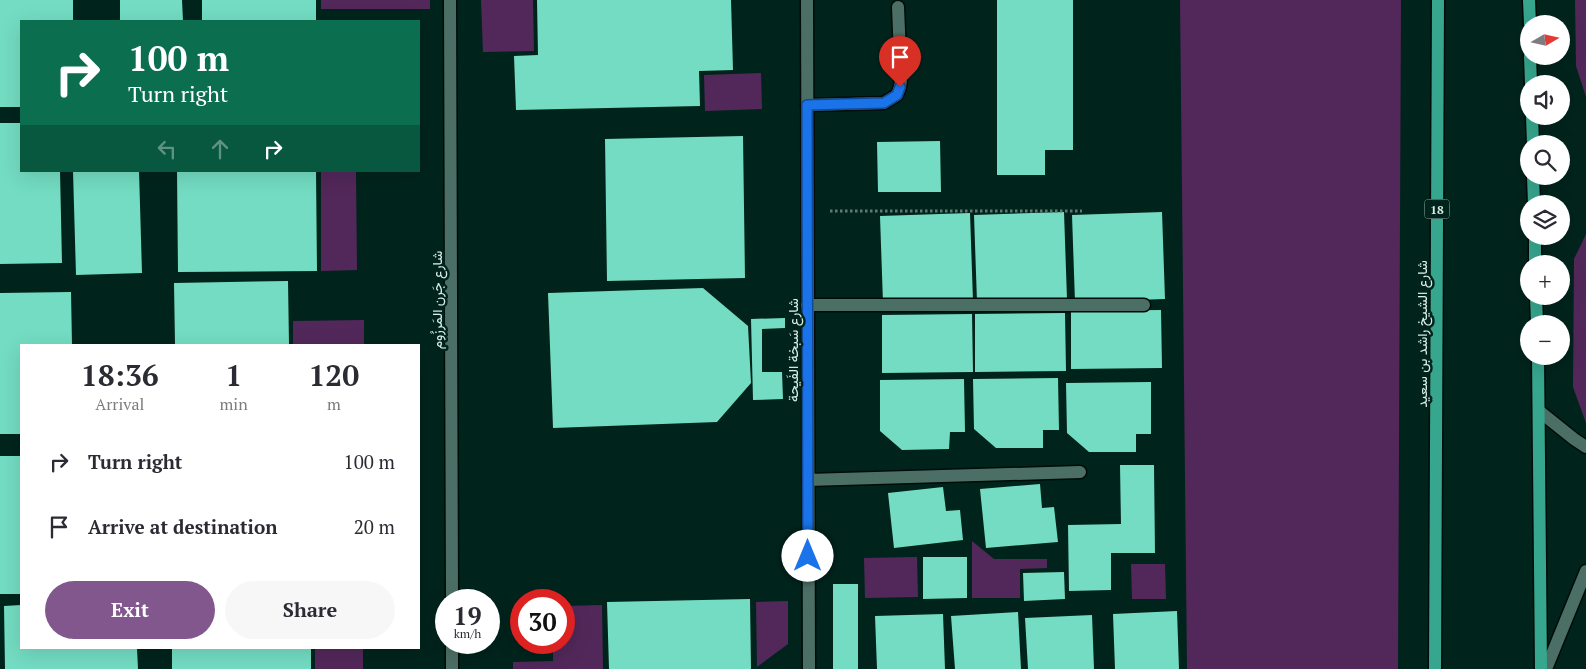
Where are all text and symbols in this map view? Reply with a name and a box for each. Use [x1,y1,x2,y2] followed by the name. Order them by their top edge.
[1520,15,1570,65] north arrow
[1520,15,1570,365] map controls
[128,35,229,81] text: 100 m
[879,36,921,87] pin
[45,40,110,105] icon: right
[886,43,914,71] icon: arrive
[1520,75,1570,125] button: sound
[128,79,228,108] text: Turn right
[153,135,181,163] icon: left
[206,135,234,163] icon: ahead
[259,135,287,163] icon: right
[1520,135,1570,185] button: search
[1520,195,1570,245] button: layers
[1424,200,1450,218] road number: 18
[427,251,448,349] street label: شارع جَرن المَرزُوم
[1520,255,1570,305] button: +
[1412,260,1433,408] street label: شارع الشيخ راشد بن سعيد
[783,298,804,402] street label: شارع سَبخة الفَيحة
[1520,315,1570,365] button: −
[81,355,159,395] text: 18:36
[225,355,242,395] text: 1
[308,355,359,395] text: 120
[95,393,144,415] text: Arrival
[220,393,248,415] text: min
[327,393,341,415] text: m
[45,448,73,476] icon: right
[88,449,182,474] text: Turn right
[344,449,395,474] text: 100 m
[45,513,73,541] icon: arrive
[88,514,277,539] text: Arrive at destination
[354,514,395,539] text: 20 m
[781,529,833,581] position arrow
[45,581,215,639] button: Exit
[225,581,395,639] button: Share
[510,589,575,654] speed limit sign: 30
[453,599,482,632] text: 19
[454,626,481,641] text: km/h

